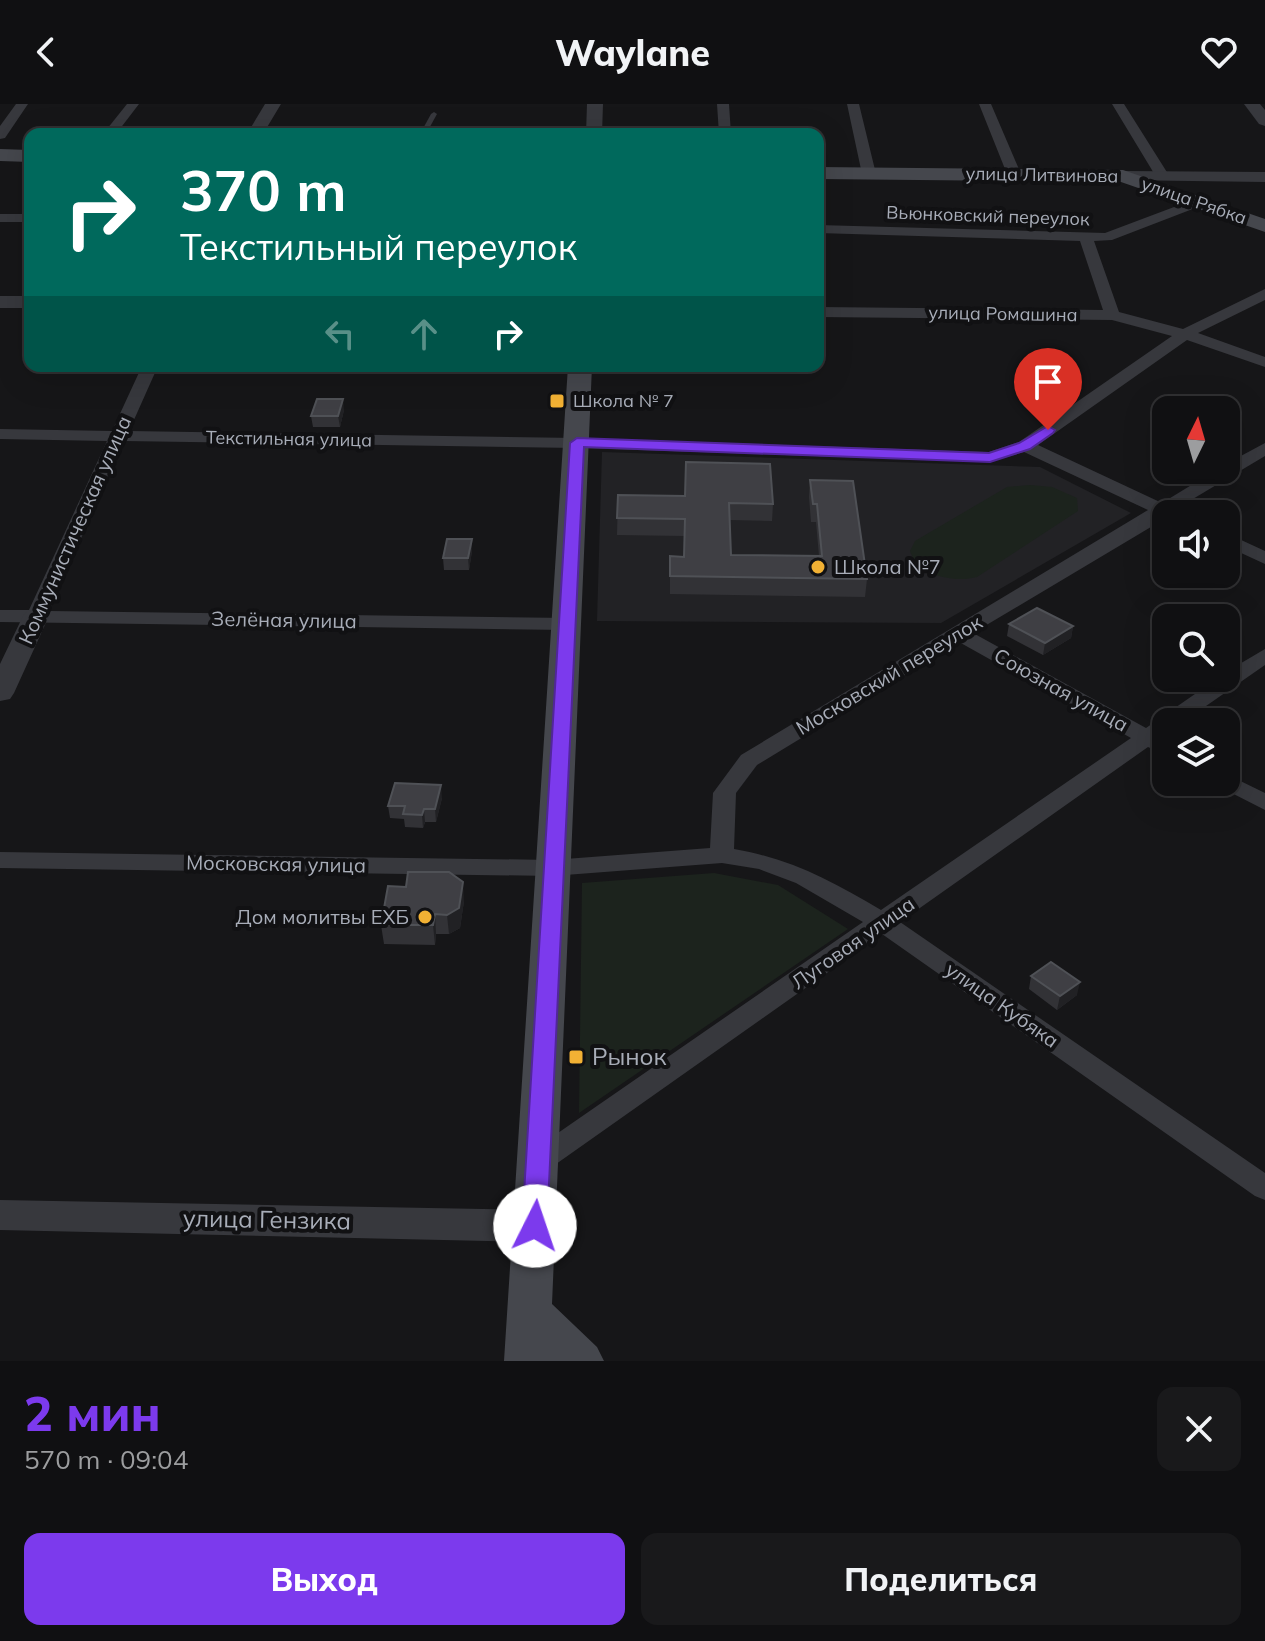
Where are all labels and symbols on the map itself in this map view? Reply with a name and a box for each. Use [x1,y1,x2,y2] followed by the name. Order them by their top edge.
[965,162,1119,187] street label: улица Литвинова
[1138,172,1250,229] street label: улица Рябка
[886,200,1090,231] street label: Вьюнковский переулок
[928,301,1078,326] street label: улица Ромашина
[1014,348,1082,430] pin
[573,389,674,412] place label: Школа № 7
[548,392,566,410] marker: Школа № 7
[1152,396,1240,484] north arrow
[13,412,136,648] street label: Коммунистическая улица
[206,426,372,451] street label: Текстильная улица
[834,554,941,579] place label: Школа №7
[809,558,827,576] marker: Школа №7
[211,606,357,633] street label: Зелёная улица
[791,609,987,740] street label: Московский переулок
[990,642,1133,737] street label: Союзная улица
[186,849,366,878] street label: Московская улица
[786,891,919,994] street label: Луговая улица
[236,904,409,929] place label: Дом молитвы ЕХБ
[416,908,434,926] marker: Дом молитвы ЕХБ
[941,956,1064,1053] street label: улица Кубяка
[592,1041,667,1071] place label: Рынок
[567,1048,585,1066] marker: Рынок
[493,1184,577,1268] position arrow
[183,1203,351,1235] street label: улица Гензика

